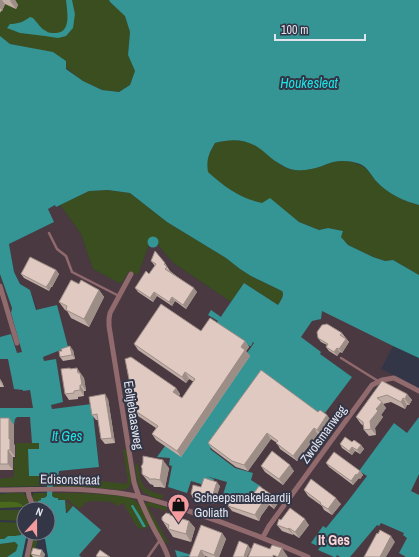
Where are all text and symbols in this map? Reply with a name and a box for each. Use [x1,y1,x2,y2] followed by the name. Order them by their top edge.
[275,16,365,42] scale bar
[281,22,308,38] text: 100 m
[280,74,339,92] water label: Houkesleat
[120,380,147,451] street label: Eeltjebaasweg
[297,402,350,467] street label: Zwolsmanweg
[52,427,83,445] water label: It Ges
[40,470,100,489] street label: Edisonstraat
[194,489,291,521] place label: Scheepsmakelaardij Goliath
[166,491,192,524] shop icon: Scheepsmakelaardij Goliath
[16,501,56,541] north arrow
[34,504,45,519] text: N
[318,531,350,549] district label: It Ges

